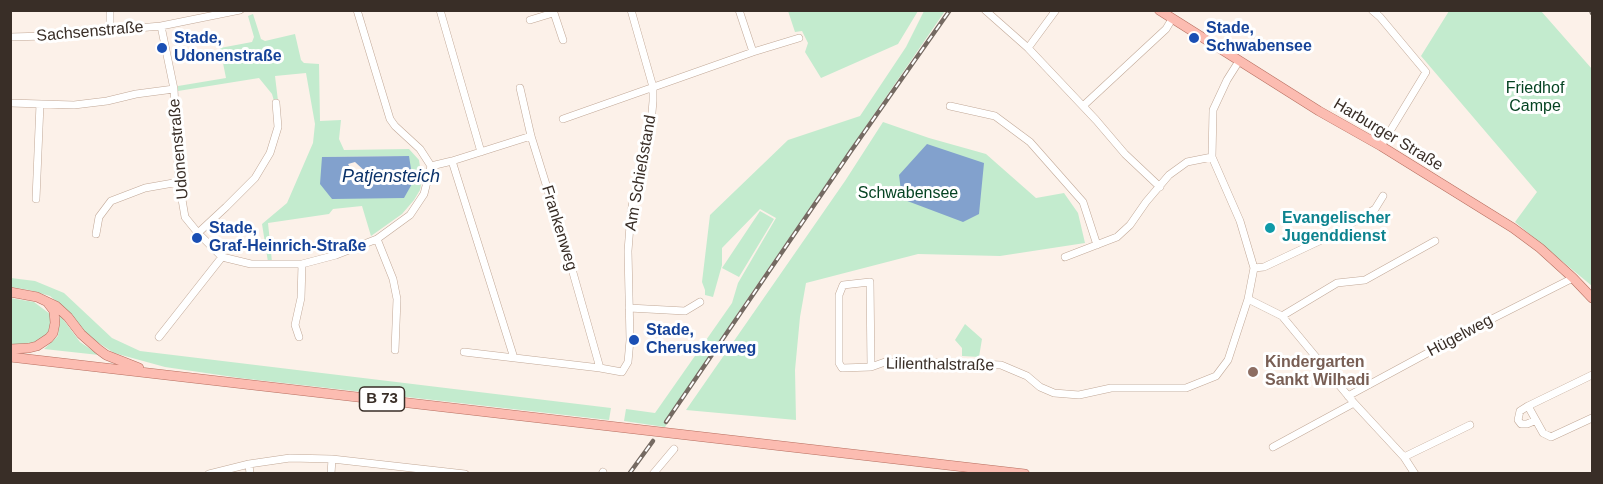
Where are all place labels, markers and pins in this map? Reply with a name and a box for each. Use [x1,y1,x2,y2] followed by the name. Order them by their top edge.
[1206,19,1312,57] place label: Stade, Schwabensee
[174,29,282,67] place label: Stade, Udonenstraße
[1187,31,1201,45] marker: Stade, Schwabensee
[155,41,169,55] marker: Stade, Udonenstraße
[1282,209,1390,247] place label: Evangelischer Jugenddienst
[209,219,366,257] place label: Stade, Graf-Heinrich-Straße
[1263,221,1277,235] marker: Evangelischer Jugenddienst
[190,231,204,245] marker: Stade, Graf-Heinrich-Straße
[646,321,756,359] place label: Stade, Cheruskerweg
[627,333,641,347] marker: Stade, Cheruskerweg
[1265,353,1370,391] place label: Kindergarten Sankt Wilhadi
[1246,365,1260,379] marker: Kindergarten Sankt Wilhadi

